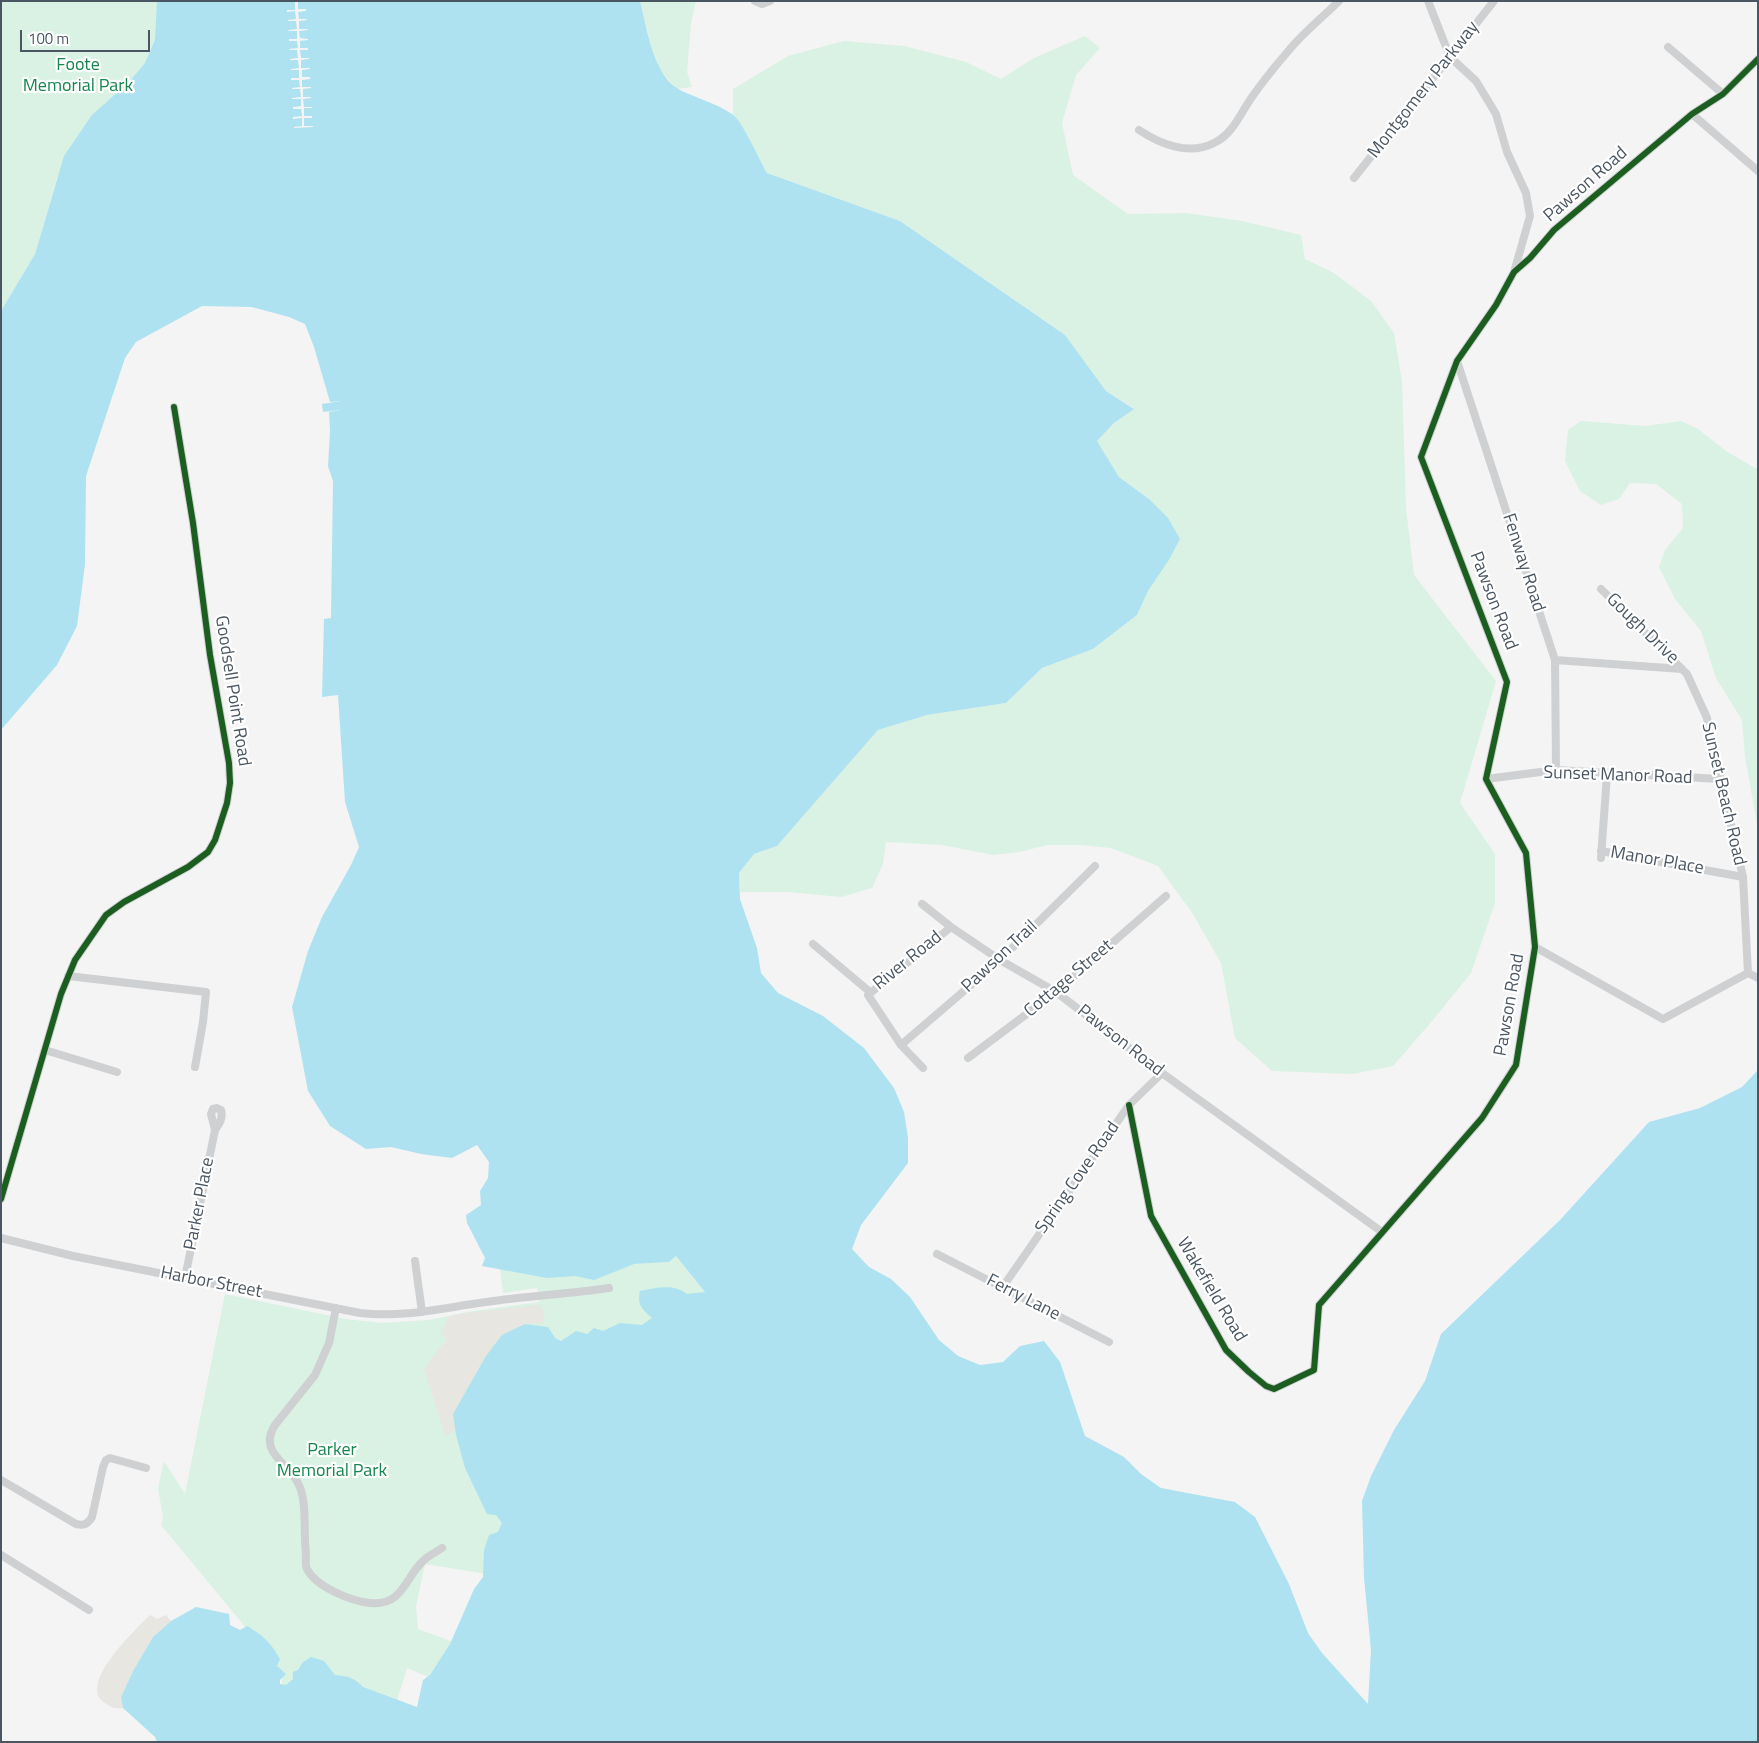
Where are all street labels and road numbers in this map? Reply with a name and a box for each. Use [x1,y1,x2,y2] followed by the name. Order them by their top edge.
[1364,17,1484,163] street label: Montgomery Parkway
[1540,143,1632,227] street label: Pawson Road
[1497,511,1549,615] street label: Fenway Road
[1464,549,1522,653] street label: Pawson Road
[1601,589,1683,669] street label: Gough Drive
[209,614,255,768] street label: Goodsell Point Road
[1696,720,1750,868] street label: Sunset Beach Road
[1543,763,1693,789] street label: Sunset Manor Road
[1609,842,1705,880] street label: Manor Place
[958,916,1042,998] street label: Pawson Trail
[869,927,947,995] street label: River Road
[1020,936,1118,1022] street label: Cottage Street
[1490,952,1530,1058] street label: Pawson Road
[1072,1001,1168,1081] street label: Pawson Road
[1031,1118,1125,1238] street label: Spring Cove Road
[180,1156,220,1252] street label: Parker Place
[1171,1234,1251,1346] street label: Wakefield Road
[158,1263,264,1303] street label: Harbor Street
[983,1270,1063,1326] street label: Ferry Lane

